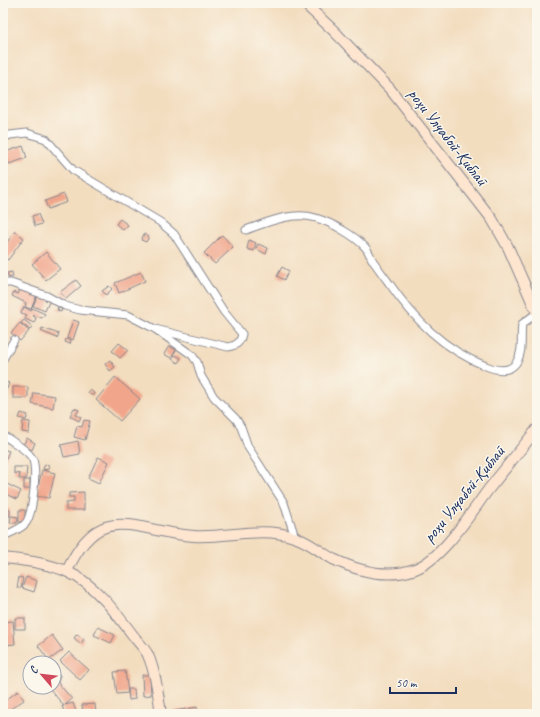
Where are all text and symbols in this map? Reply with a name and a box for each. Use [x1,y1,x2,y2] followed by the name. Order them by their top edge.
[403,84,494,192] street label: роҳи Улҷабой-Қиблаӣ
[419,440,511,547] street label: роҳи Улҷабой-Қиблаӣ
[22,655,62,695] north arrow
[26,663,41,676] text: С
[390,669,456,695] scale bar
[396,675,418,691] text: 50 m

